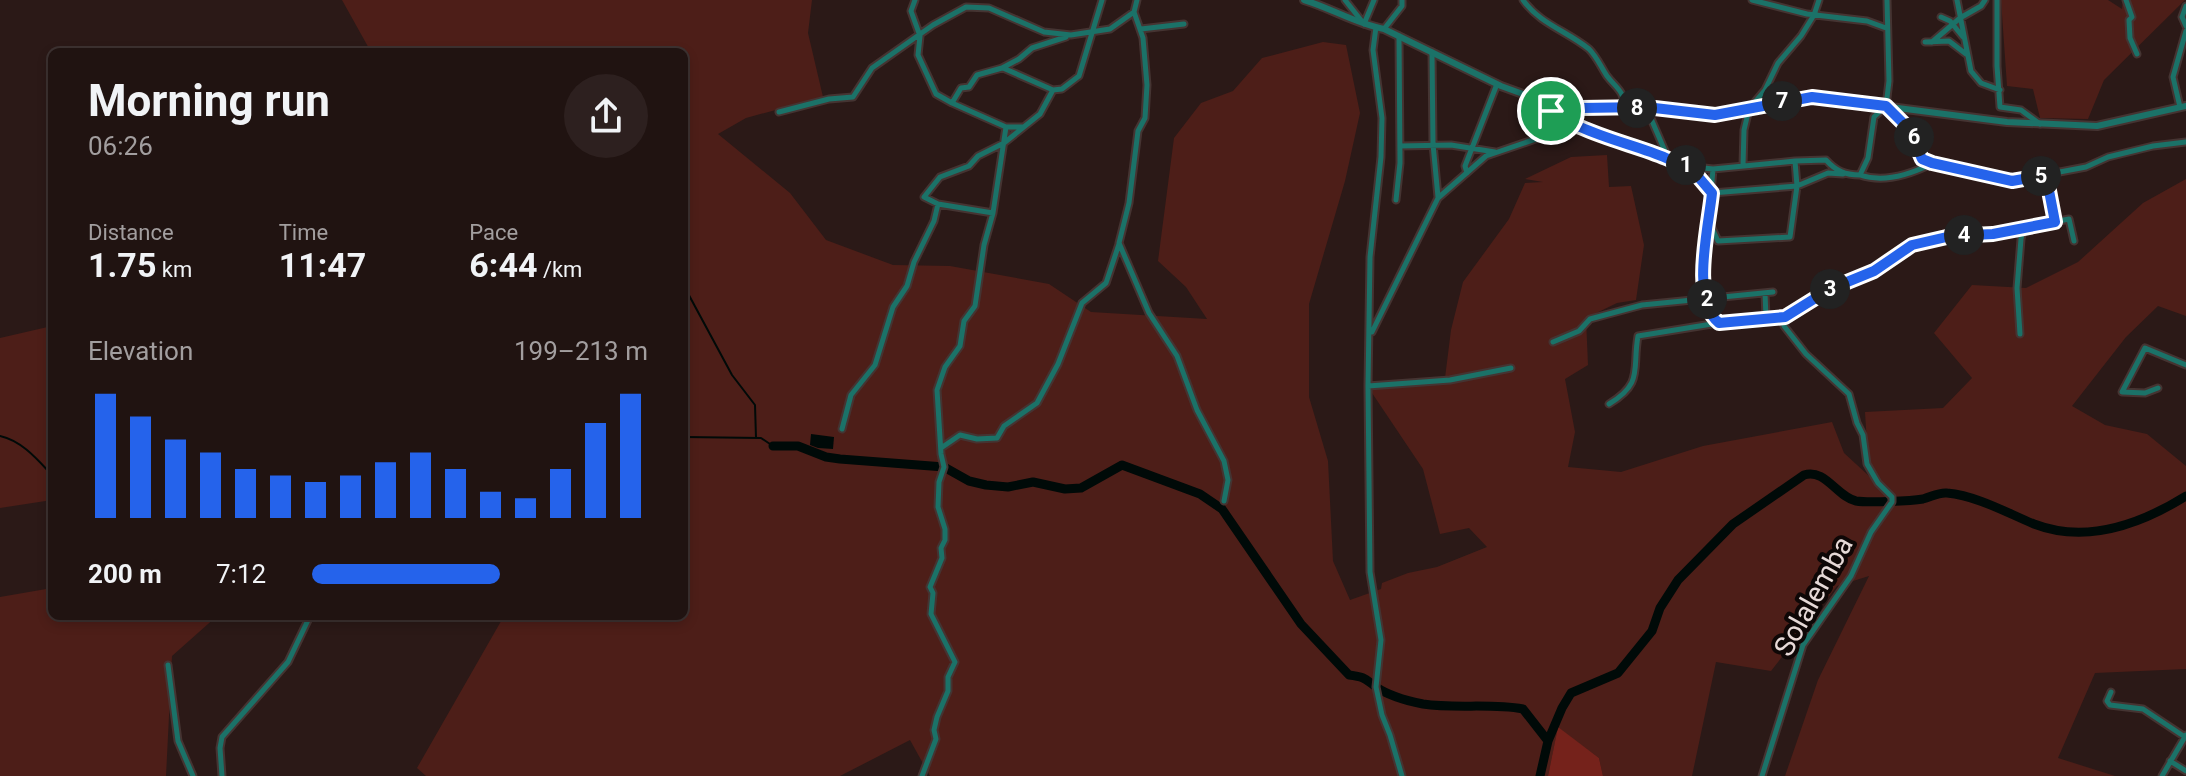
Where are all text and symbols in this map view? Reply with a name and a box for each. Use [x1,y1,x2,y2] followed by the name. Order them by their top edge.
[564,74,648,158] button: share
[88,75,330,127] text: Morning run
[1517,77,1585,145] pin
[1762,81,1802,121] pin: 7
[1617,88,1657,128] pin: 8
[1776,88,1788,113] text: 7
[1529,89,1573,133] icon: arrive
[1631,95,1643,120] text: 8
[1894,117,1934,157] pin: 6
[1908,124,1920,149] text: 6
[88,131,153,161] text: 06:26
[1666,145,1706,185] pin: 1
[1680,152,1692,177] text: 1
[2021,156,2061,196] pin: 5
[2035,163,2047,188] text: 5
[1944,215,1984,255] pin: 4
[88,220,174,245] text: Distance
[279,220,328,245] text: Time
[469,220,518,245] text: Pace
[1958,222,1970,247] text: 4
[88,245,156,285] text: 1.75
[279,245,366,285] text: 11:47
[469,245,537,285] text: 6:44
[156,257,192,282] text: km
[537,257,582,282] text: /km
[1810,269,1850,309] pin: 3
[1824,276,1836,301] text: 3
[1687,279,1727,319] pin: 2
[1701,286,1713,311] text: 2
[88,336,193,366] text: Elevation
[514,336,648,366] text: 199–213 m
[1767,531,1860,662] street label: Solalemba
[88,559,162,589] text: 200 m
[216,559,266,589] text: 7:12

